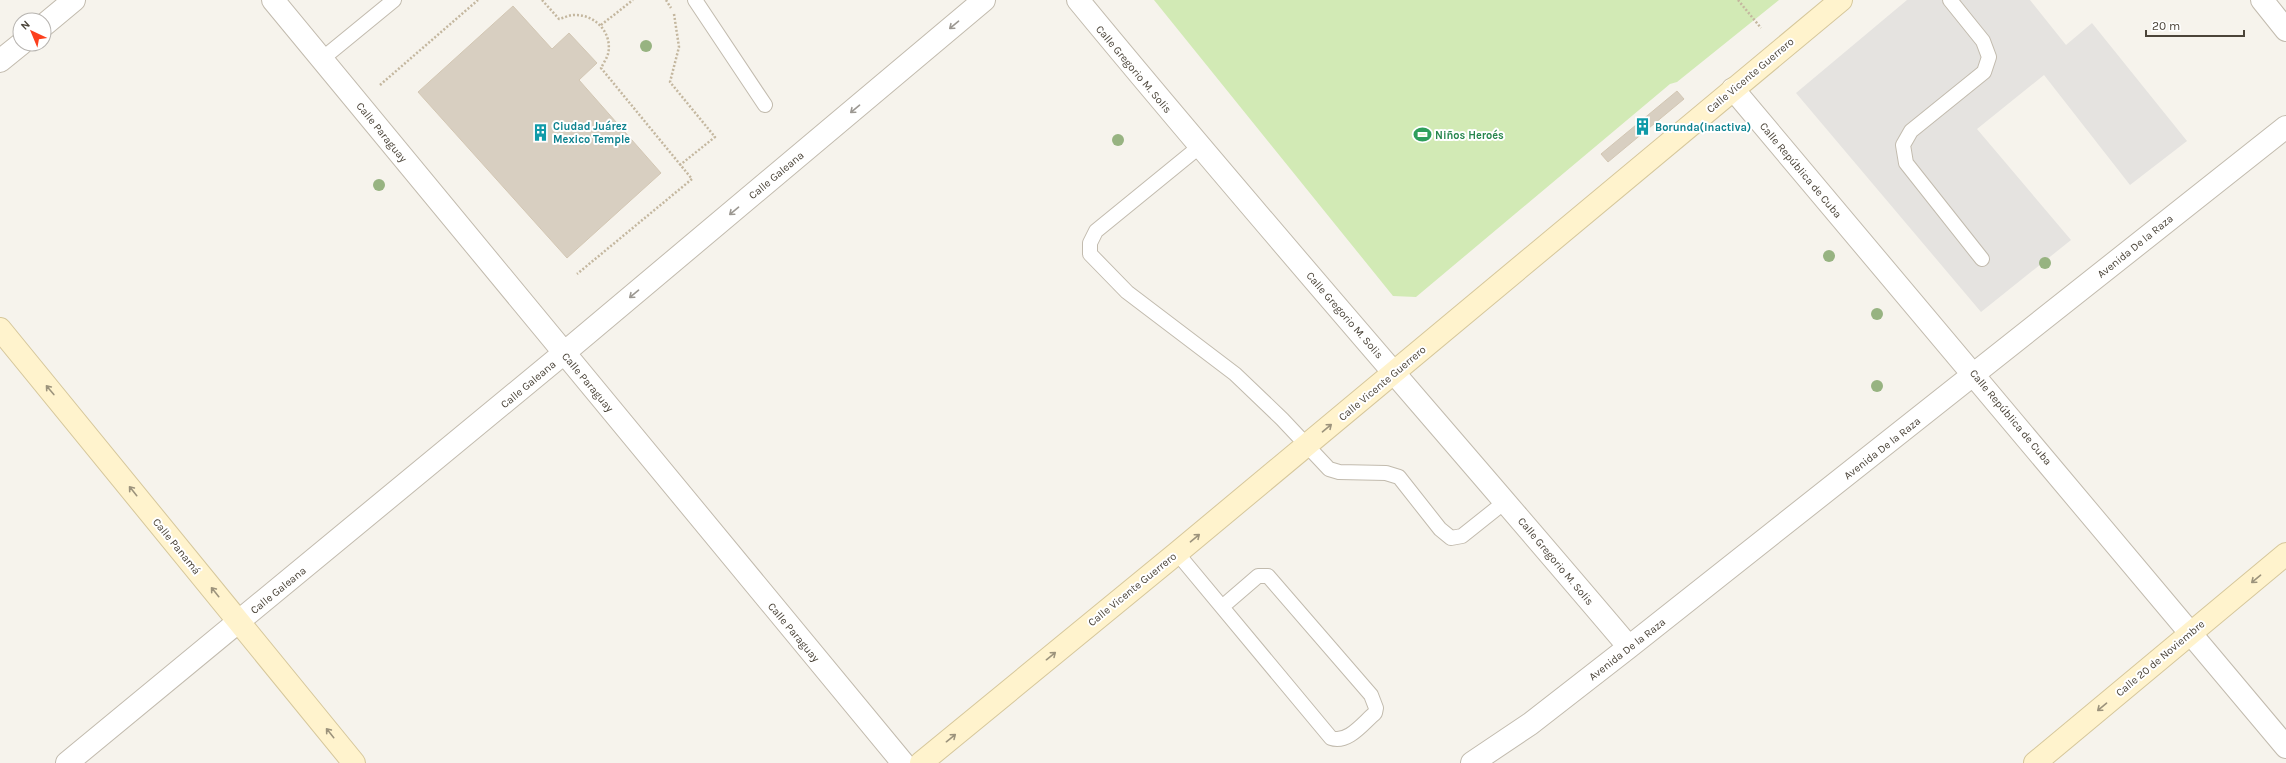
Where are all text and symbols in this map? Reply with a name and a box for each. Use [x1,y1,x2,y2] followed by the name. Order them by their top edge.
[12,12,52,52] north arrow
[2146,12,2244,38] scale bar
[18,18,33,33] text: N
[2152,19,2180,33] text: 20 m
[949,21,959,30] one-way arrow
[1093,23,1174,116] street label: Calle Gregorio M. Solis
[1704,35,1797,116] street label: Calle Vicente Guerrero
[353,100,410,165] street label: Calle Paraguay
[849,104,860,113] one-way arrow
[1632,117,1652,137] building icon: Borunda(inactiva)
[553,120,630,146] place label: Ciudad Juárez Mexico Temple
[1757,120,1844,221] street label: Calle República de Cuba
[1655,121,1751,134] place label: Borunda(inactiva)
[530,122,550,142] building icon: Ciudad Juárez Mexico Temple
[1412,125,1432,145] sports icon: Niños Heroés
[1435,129,1504,142] place label: Niños Heroés
[746,149,806,202] street label: Calle Galeana
[728,206,739,215] one-way arrow
[2095,212,2176,281] street label: Avenida De la Raza
[1303,269,1386,362] street label: Calle Gregorio M. Solis
[629,290,640,299] one-way arrow
[1336,343,1429,424] street label: Calle Vicente Guerrero
[559,350,616,415] street label: Calle Paraguay
[498,358,558,411] street label: Calle Galeana
[1967,367,2054,468] street label: Calle República de Cuba
[46,385,55,396] one-way arrow
[1841,414,1923,482] street label: Avenida De la Raza
[1322,423,1333,432] one-way arrow
[128,485,137,496] one-way arrow
[1515,515,1596,608] street label: Calle Gregorio M. Solis
[150,516,203,577] street label: Calle Panamá
[1190,533,1200,542] one-way arrow
[1085,550,1179,629] street label: Calle Vicente Guerrero
[248,564,309,617] street label: Calle Galeana
[2251,574,2261,583] one-way arrow
[210,586,219,597] one-way arrow
[765,600,822,665] street label: Calle Paraguay
[1586,615,1668,683] street label: Avenida De la Raza
[2113,617,2208,699] street label: Calle 20 de Noviembre
[1046,651,1057,660] one-way arrow
[2097,702,2108,711] one-way arrow
[325,727,334,738] one-way arrow
[945,734,956,743] one-way arrow

